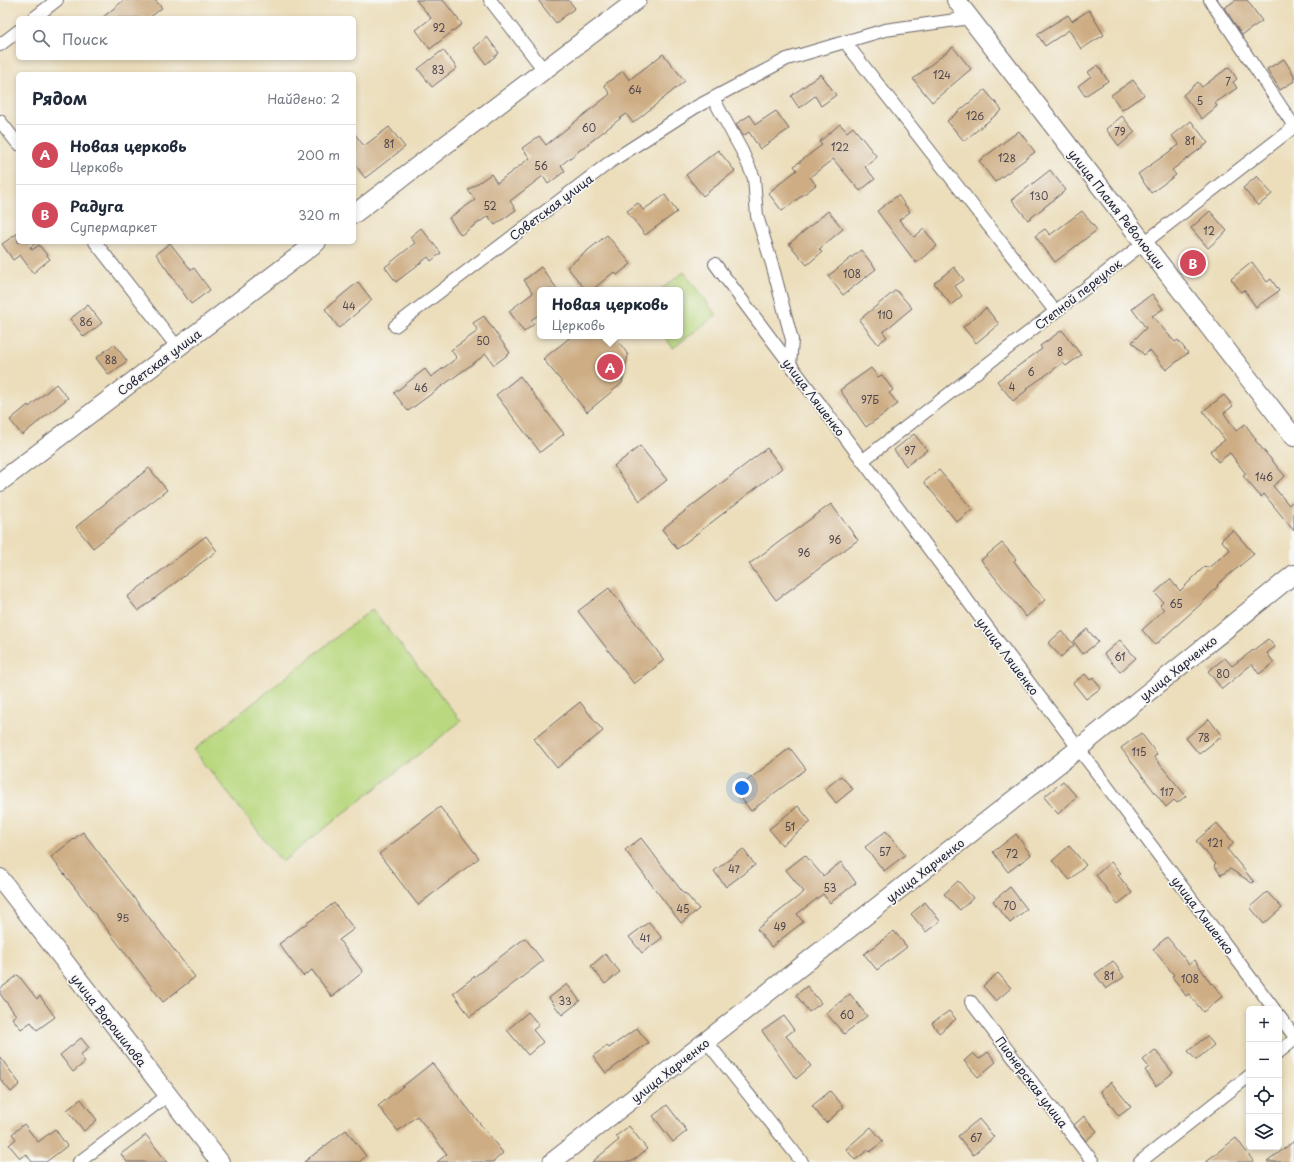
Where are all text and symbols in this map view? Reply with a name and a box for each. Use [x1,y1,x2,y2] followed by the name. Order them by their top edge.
[16,16,356,60] search box
[433,20,445,35] house number: 92
[30,27,52,49] icon: search
[62,27,108,50] text: Поиск
[432,62,444,77] house number: 83
[933,67,951,82] house number: 124
[1225,74,1231,89] house number: 7
[628,82,642,97] house number: 64
[32,85,87,111] text: Рядом
[267,89,340,108] text: Найдено: 2
[1197,93,1203,108] house number: 5
[966,108,984,123] house number: 126
[582,120,596,135] house number: 60
[1114,124,1126,139] house number: 79
[1185,133,1195,148] house number: 81
[70,134,186,157] text: Новая церковь
[384,136,394,151] house number: 81
[831,139,849,154] house number: 122
[40,145,50,164] text: A
[297,145,340,164] text: 200 m
[1064,145,1170,273] street label: улица Пламя Революции
[998,150,1016,165] house number: 128
[70,157,123,176] text: Церковь
[534,158,548,173] house number: 56
[505,169,597,244] street label: Советская улица
[1030,188,1048,203] house number: 130
[70,194,124,217] text: Радуга
[483,198,497,213] house number: 52
[41,205,49,224] text: B
[298,205,340,224] text: 320 m
[70,217,157,236] text: Супермаркет
[1203,223,1215,238] house number: 12
[1180,248,1206,278] pin: B
[1031,254,1126,334] street label: Степной переулок
[843,266,861,281] house number: 108
[537,287,683,339] popup
[552,292,668,315] text: Новая церковь
[342,298,356,313] house number: 44
[877,307,893,322] house number: 110
[80,314,93,329] house number: 86
[552,315,605,334] text: Церковь
[113,324,205,399] street label: Советская улица
[476,333,490,348] house number: 50
[1057,344,1063,359] house number: 8
[105,352,117,367] house number: 88
[597,352,623,382] pin: A
[779,354,850,440] street label: улица Ляшенко
[1027,364,1035,379] house number: 6
[1009,379,1016,394] house number: 4
[414,380,428,395] house number: 46
[861,392,879,407] house number: 97Б
[904,443,916,458] house number: 97
[1255,469,1273,484] house number: 146
[829,532,841,547] house number: 96
[798,545,810,560] house number: 96
[1169,596,1183,611] house number: 65
[973,613,1044,699] street label: улица Ляшенко
[1135,631,1221,705] street label: улица Харченко
[1114,649,1126,664] house number: 61
[1216,666,1230,681] house number: 80
[1198,730,1210,745] house number: 78
[1132,744,1146,759] house number: 115
[732,778,752,798] your location
[1160,784,1174,799] house number: 117
[785,819,795,834] house number: 51
[882,833,968,906] street label: улица Харченко
[1207,835,1223,850] house number: 121
[879,844,891,859] house number: 57
[1006,846,1018,861] house number: 72
[728,861,741,876] house number: 47
[1168,872,1239,958] street label: улица Ляшенко
[824,880,836,895] house number: 53
[1004,898,1016,913] house number: 70
[677,901,689,916] house number: 45
[117,910,129,925] house number: 95
[774,919,786,934] house number: 49
[640,930,650,945] house number: 41
[1104,968,1114,983] house number: 81
[67,970,151,1071] street label: улица Ворошилова
[1181,971,1199,986] house number: 108
[558,993,572,1008] house number: 33
[1246,1006,1282,1150] map controls
[1246,1006,1282,1042] button: +
[840,1007,854,1022] house number: 60
[992,1032,1073,1132] street label: Пионерская улица
[627,1033,713,1106] street label: улица Харченко
[1246,1042,1282,1078] button: −
[1246,1078,1282,1114] button: locate
[1246,1114,1282,1150] button: layers
[970,1130,982,1145] house number: 67

